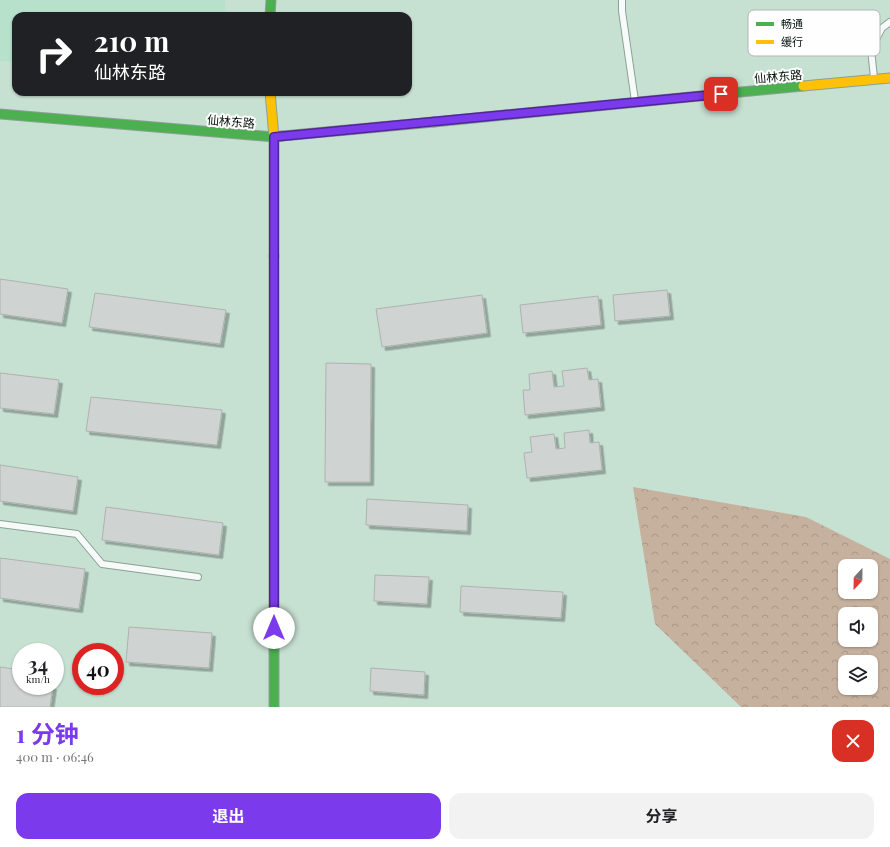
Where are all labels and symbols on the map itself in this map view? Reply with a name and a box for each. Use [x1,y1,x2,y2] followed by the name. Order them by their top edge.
[748,10,880,56] legend
[781,16,803,31] text: 畅通
[781,34,803,49] text: 缓行
[753,66,803,86] street label: 仙林东路
[704,77,738,111] pin
[206,111,256,131] street label: 仙林东路
[838,559,878,599] north arrow
[253,607,295,649] position arrow
[72,643,124,695] speed limit sign: 40

